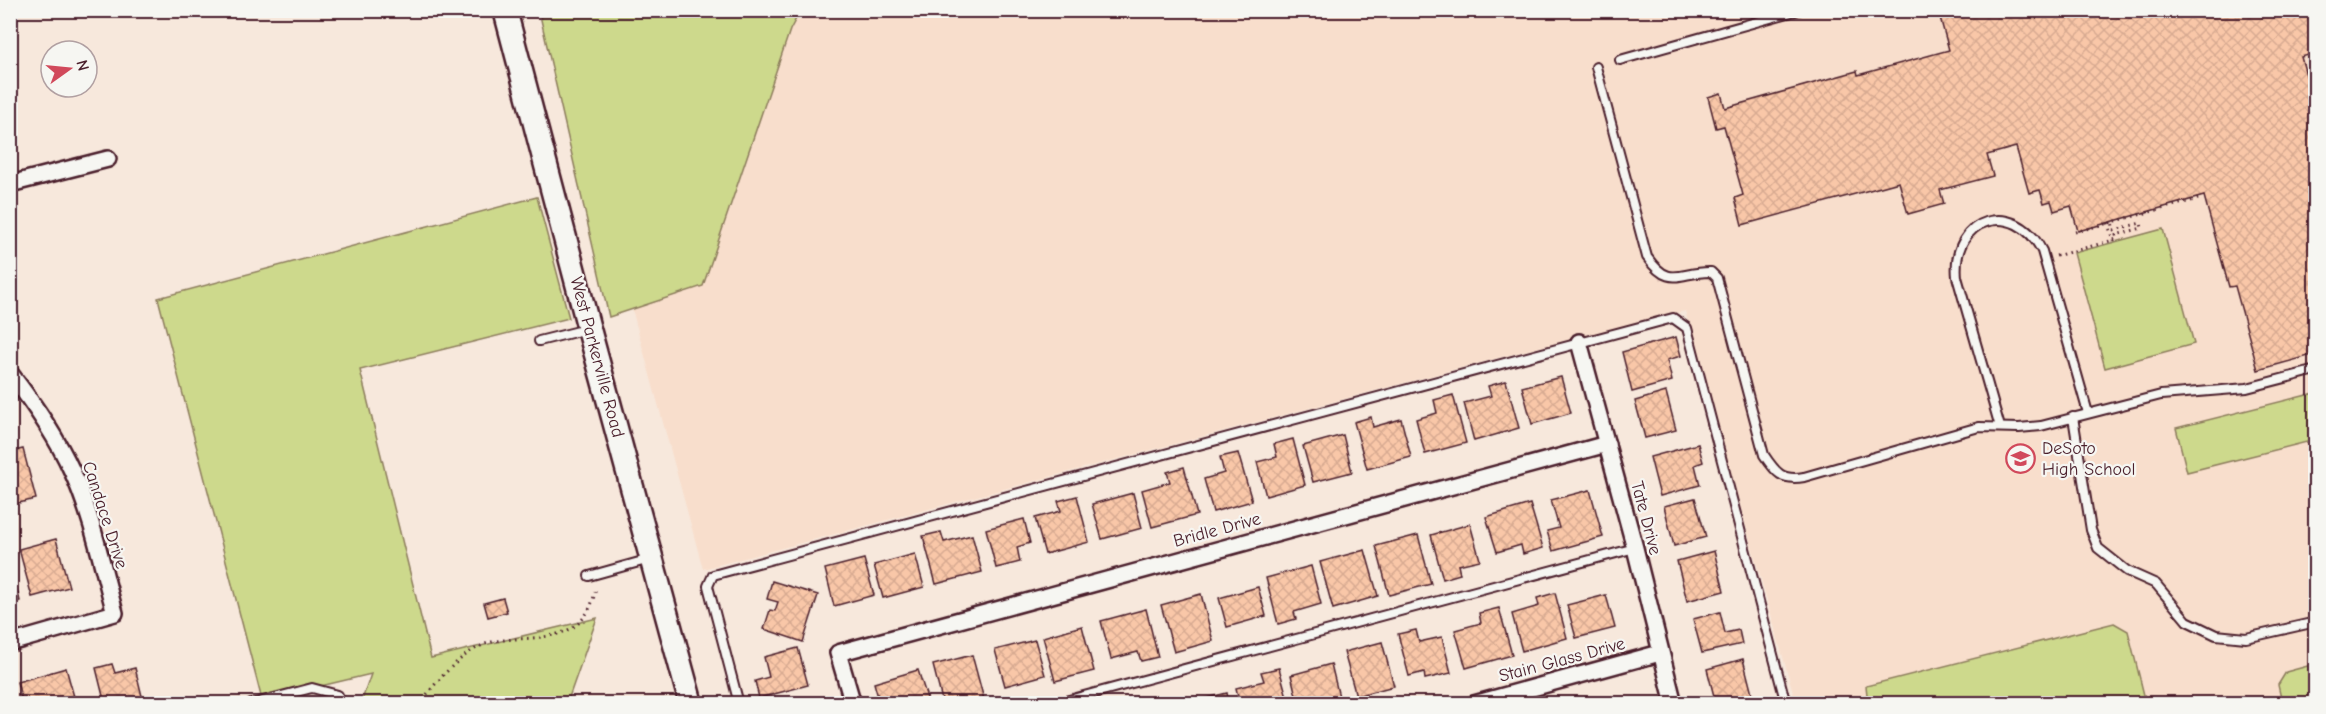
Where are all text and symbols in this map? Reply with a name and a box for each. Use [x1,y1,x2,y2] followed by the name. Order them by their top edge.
[39,39,99,99] north arrow
[72,58,93,73] text: N
[565,274,629,440] street label: West Parkerville Road
[2042,438,2136,480] place label: DeSoto High School
[2005,442,2037,474] school or university icon: DeSoto High School
[78,459,132,571] street label: Candace Drive
[1626,479,1666,557] street label: Tate Drive
[1171,508,1263,552] street label: Bridle Drive
[1497,633,1627,687] street label: Stain Glass Drive

